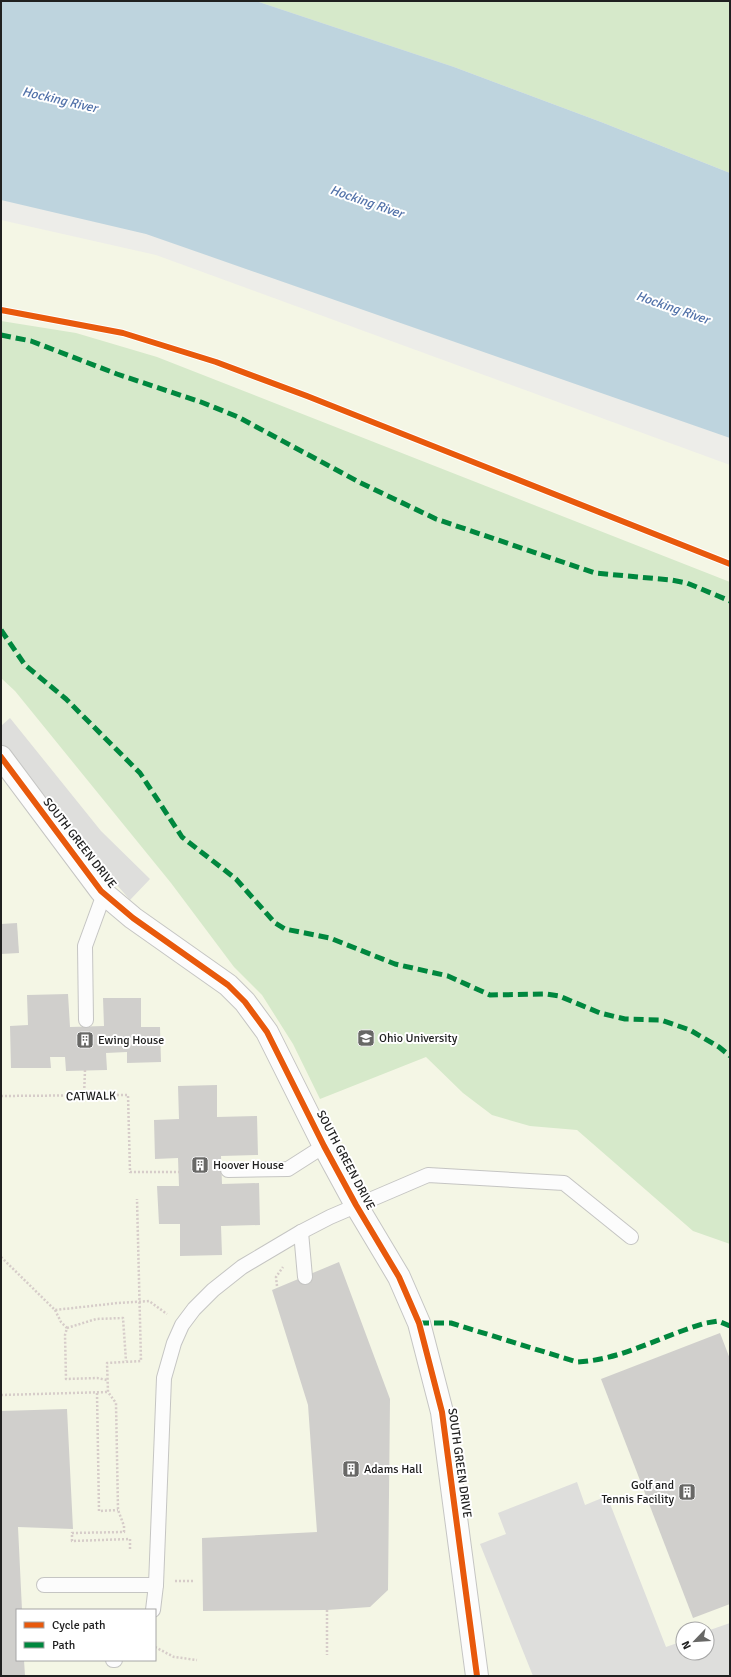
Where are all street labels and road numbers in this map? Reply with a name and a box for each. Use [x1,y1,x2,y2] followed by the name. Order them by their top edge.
[40,795,120,892] street label: SOUTH GREEN DRIVE
[66,1089,116,1104] street label: CATWALK
[313,1108,378,1213] street label: SOUTH GREEN DRIVE
[444,1407,475,1519] street label: SOUTH GREEN DRIVE

